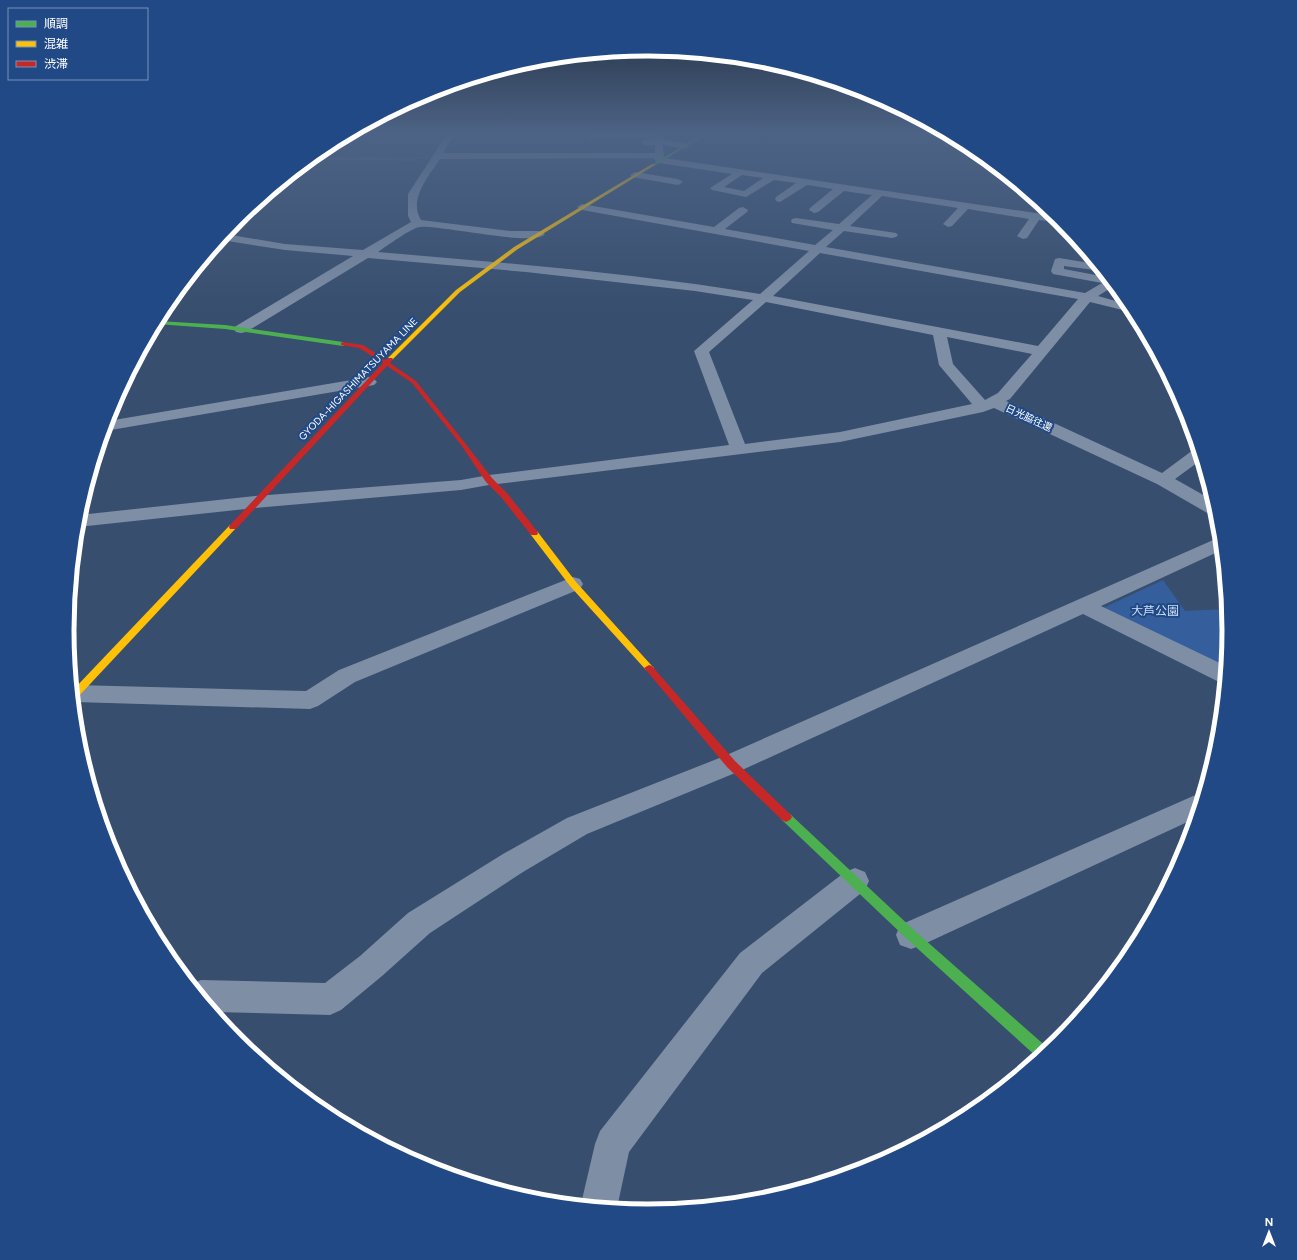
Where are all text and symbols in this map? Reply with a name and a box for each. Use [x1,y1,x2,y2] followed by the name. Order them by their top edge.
[8,8,148,80] legend
[44,17,68,31] text: 順調
[44,37,68,51] text: 混雑
[44,57,68,71] text: 渋滞
[296,315,420,443] street label: GYODA-HIGASHIMATSUYAMA LINE
[1004,402,1054,434] street label: 日光脇往還
[1131,604,1179,618] park label: 大芦公園
[1249,1212,1289,1252] north arrow
[1265,1216,1273,1229] text: N

